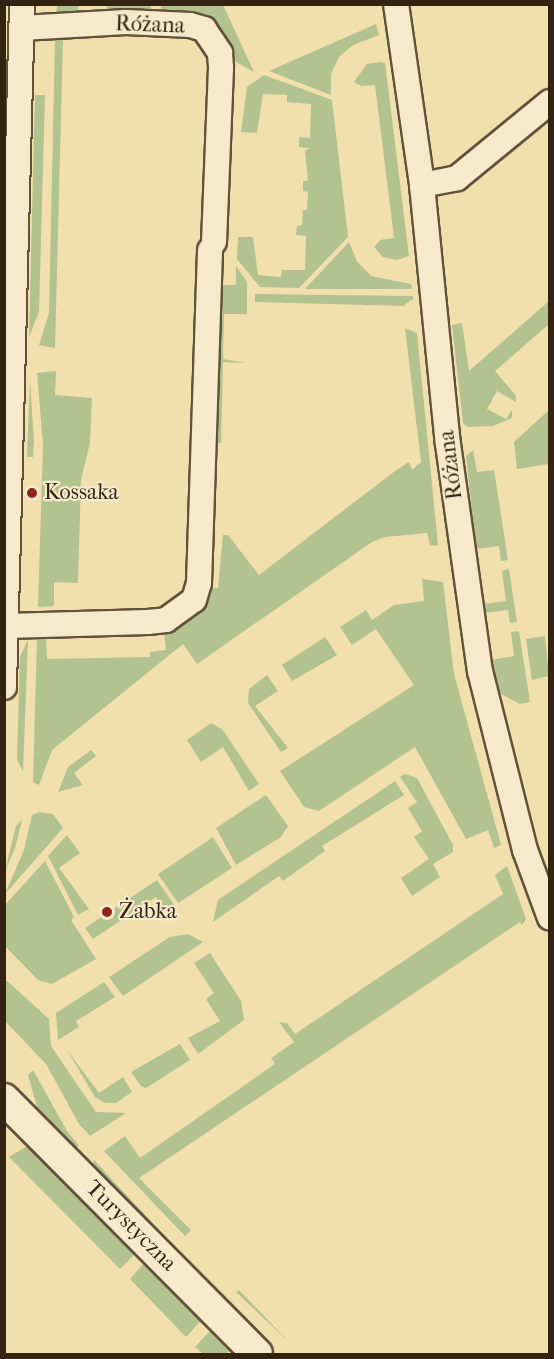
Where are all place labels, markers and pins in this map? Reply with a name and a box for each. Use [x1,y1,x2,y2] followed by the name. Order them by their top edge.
[44,480,119,506] place label: Kossaka
[25,486,39,500] marker: Kossaka
[119,899,177,925] place label: Żabka
[100,905,114,919] marker: Żabka

